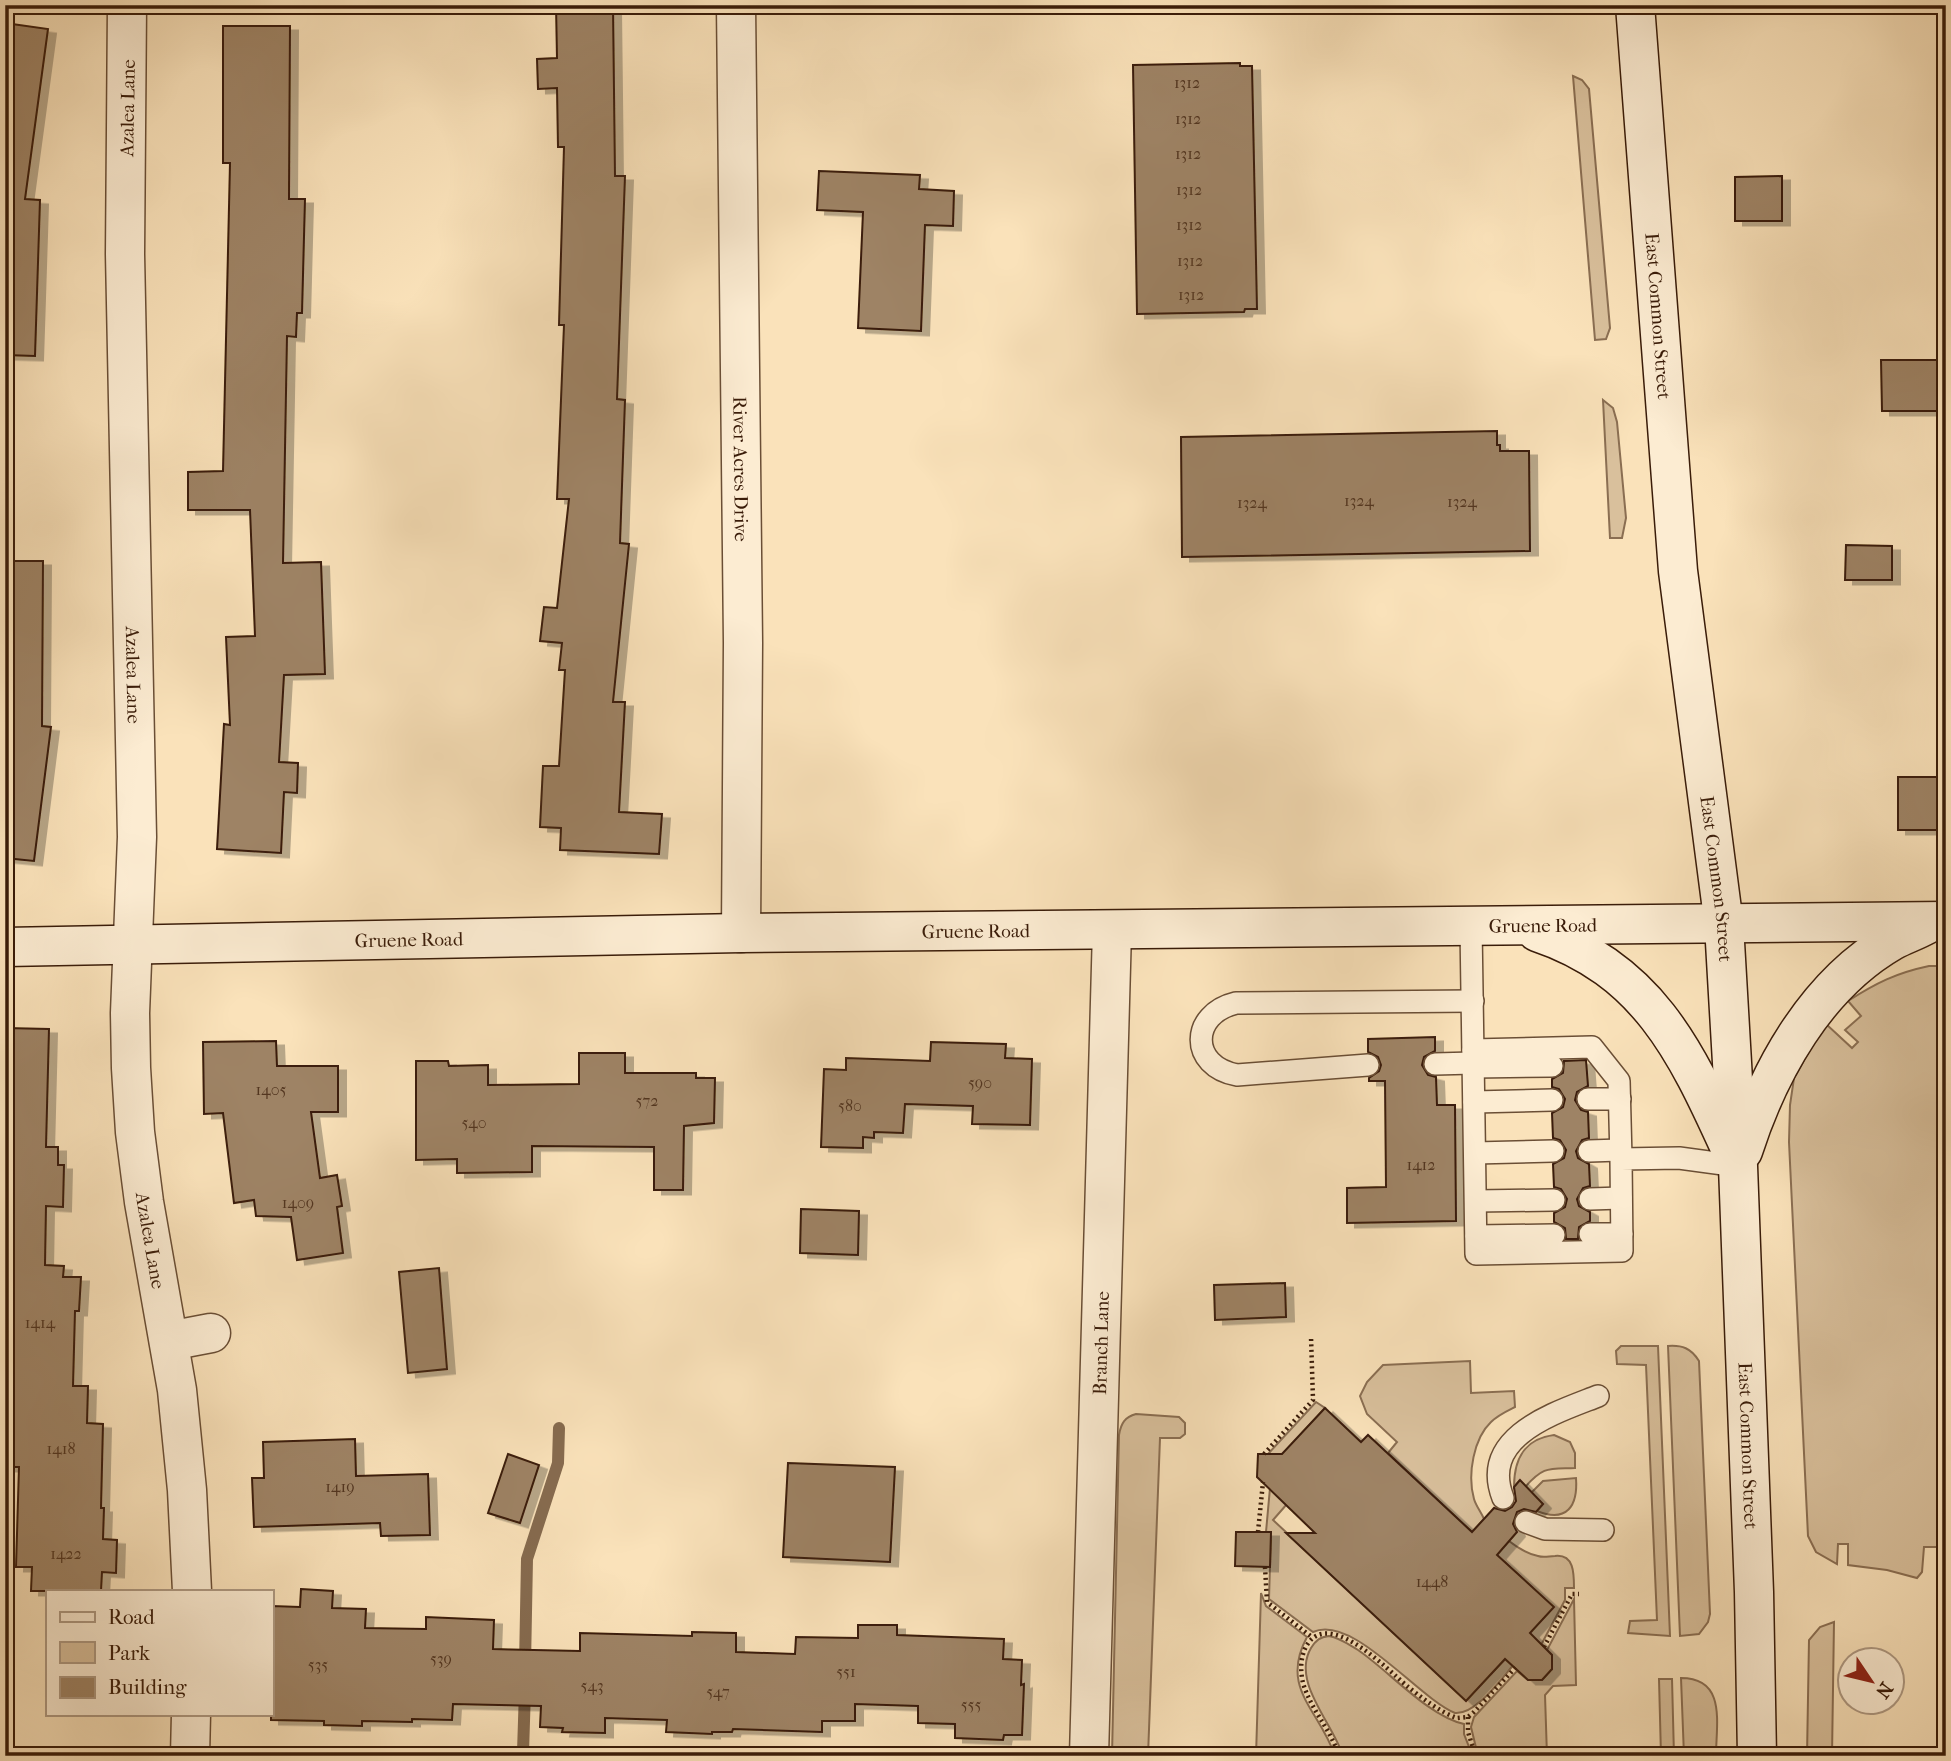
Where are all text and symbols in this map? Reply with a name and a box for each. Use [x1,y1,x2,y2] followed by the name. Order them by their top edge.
[116,59,140,158] street label: Azalea Lane
[1174,73,1200,92] house number: 1312
[1175,109,1201,128] house number: 1312
[1175,144,1201,163] house number: 1312
[1176,180,1202,199] house number: 1312
[1176,215,1202,234] house number: 1312
[1640,232,1675,400] street label: East Common Street
[1177,251,1203,270] house number: 1312
[1178,285,1204,304] house number: 1312
[728,396,752,542] street label: River Acres Drive
[1344,491,1375,510] house number: 1324
[1447,492,1478,511] house number: 1324
[1237,493,1268,512] house number: 1324
[121,625,145,724] street label: Azalea Lane
[1695,795,1736,963] street label: East Common Street
[1489,914,1598,938] street label: Gruene Road
[922,920,1031,943] street label: Gruene Road
[355,928,464,952] street label: Gruene Road
[968,1073,992,1092] house number: 590
[256,1080,287,1099] house number: 1405
[636,1091,658,1110] house number: 572
[838,1096,862,1115] house number: 580
[461,1113,487,1132] house number: 540
[1406,1155,1436,1174] house number: 1412
[131,1190,169,1291] street label: Azalea Lane
[282,1193,314,1212] house number: 1409
[1089,1291,1114,1395] street label: Branch Lane
[25,1313,56,1332] house number: 1414
[1733,1362,1762,1530] street label: East Common Street
[47,1439,75,1458] house number: 1418
[325,1477,355,1496] house number: 1419
[50,1544,82,1563] house number: 1422
[1416,1572,1448,1591] house number: 1448
[46,1590,273,1716] legend
[108,1605,155,1629] text: Road
[108,1641,150,1665] text: Park
[1836,1646,1906,1716] north arrow
[430,1649,452,1668] house number: 539
[308,1655,328,1674] house number: 535
[836,1662,856,1681] house number: 551
[108,1675,187,1699] text: Building
[581,1676,603,1695] house number: 543
[1871,1678,1897,1703] text: N
[706,1682,730,1701] house number: 547
[961,1695,981,1714] house number: 555

